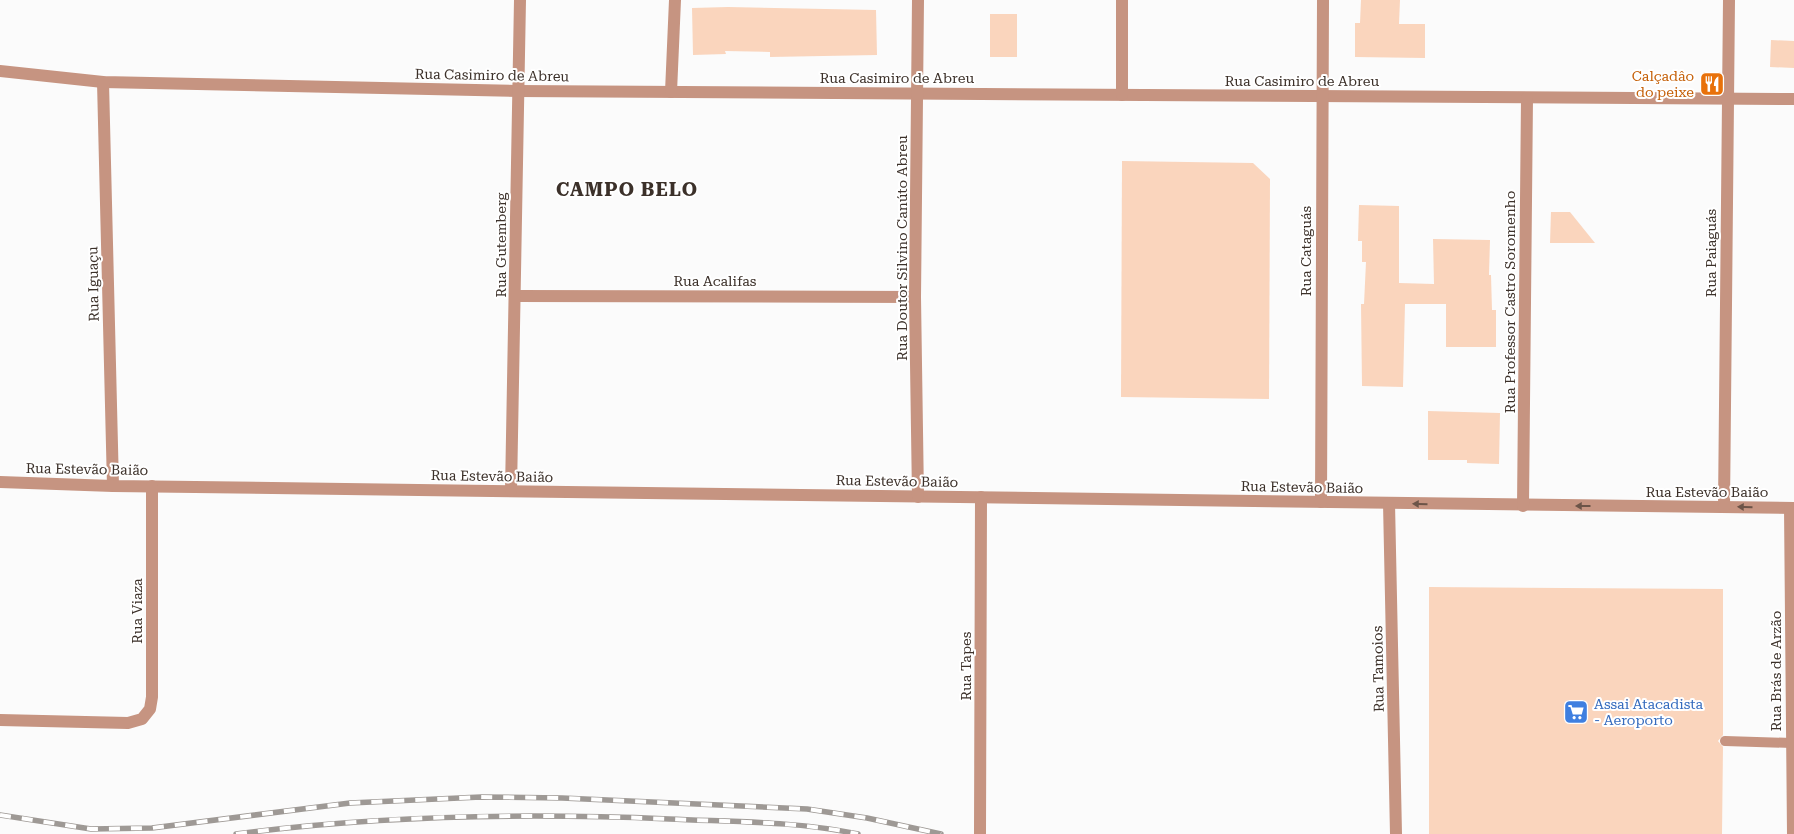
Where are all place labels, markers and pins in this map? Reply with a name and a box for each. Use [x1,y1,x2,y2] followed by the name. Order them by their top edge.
[1632,68,1694,100] place label: Calçadâo do peixe
[1699,71,1725,97] restaurant icon: Calçadâo do peixe
[1594,696,1704,728] place label: Assai Atacadista - Aeroporto
[1563,699,1589,725] supermarket icon: Assai Atacadista - Aeroporto

